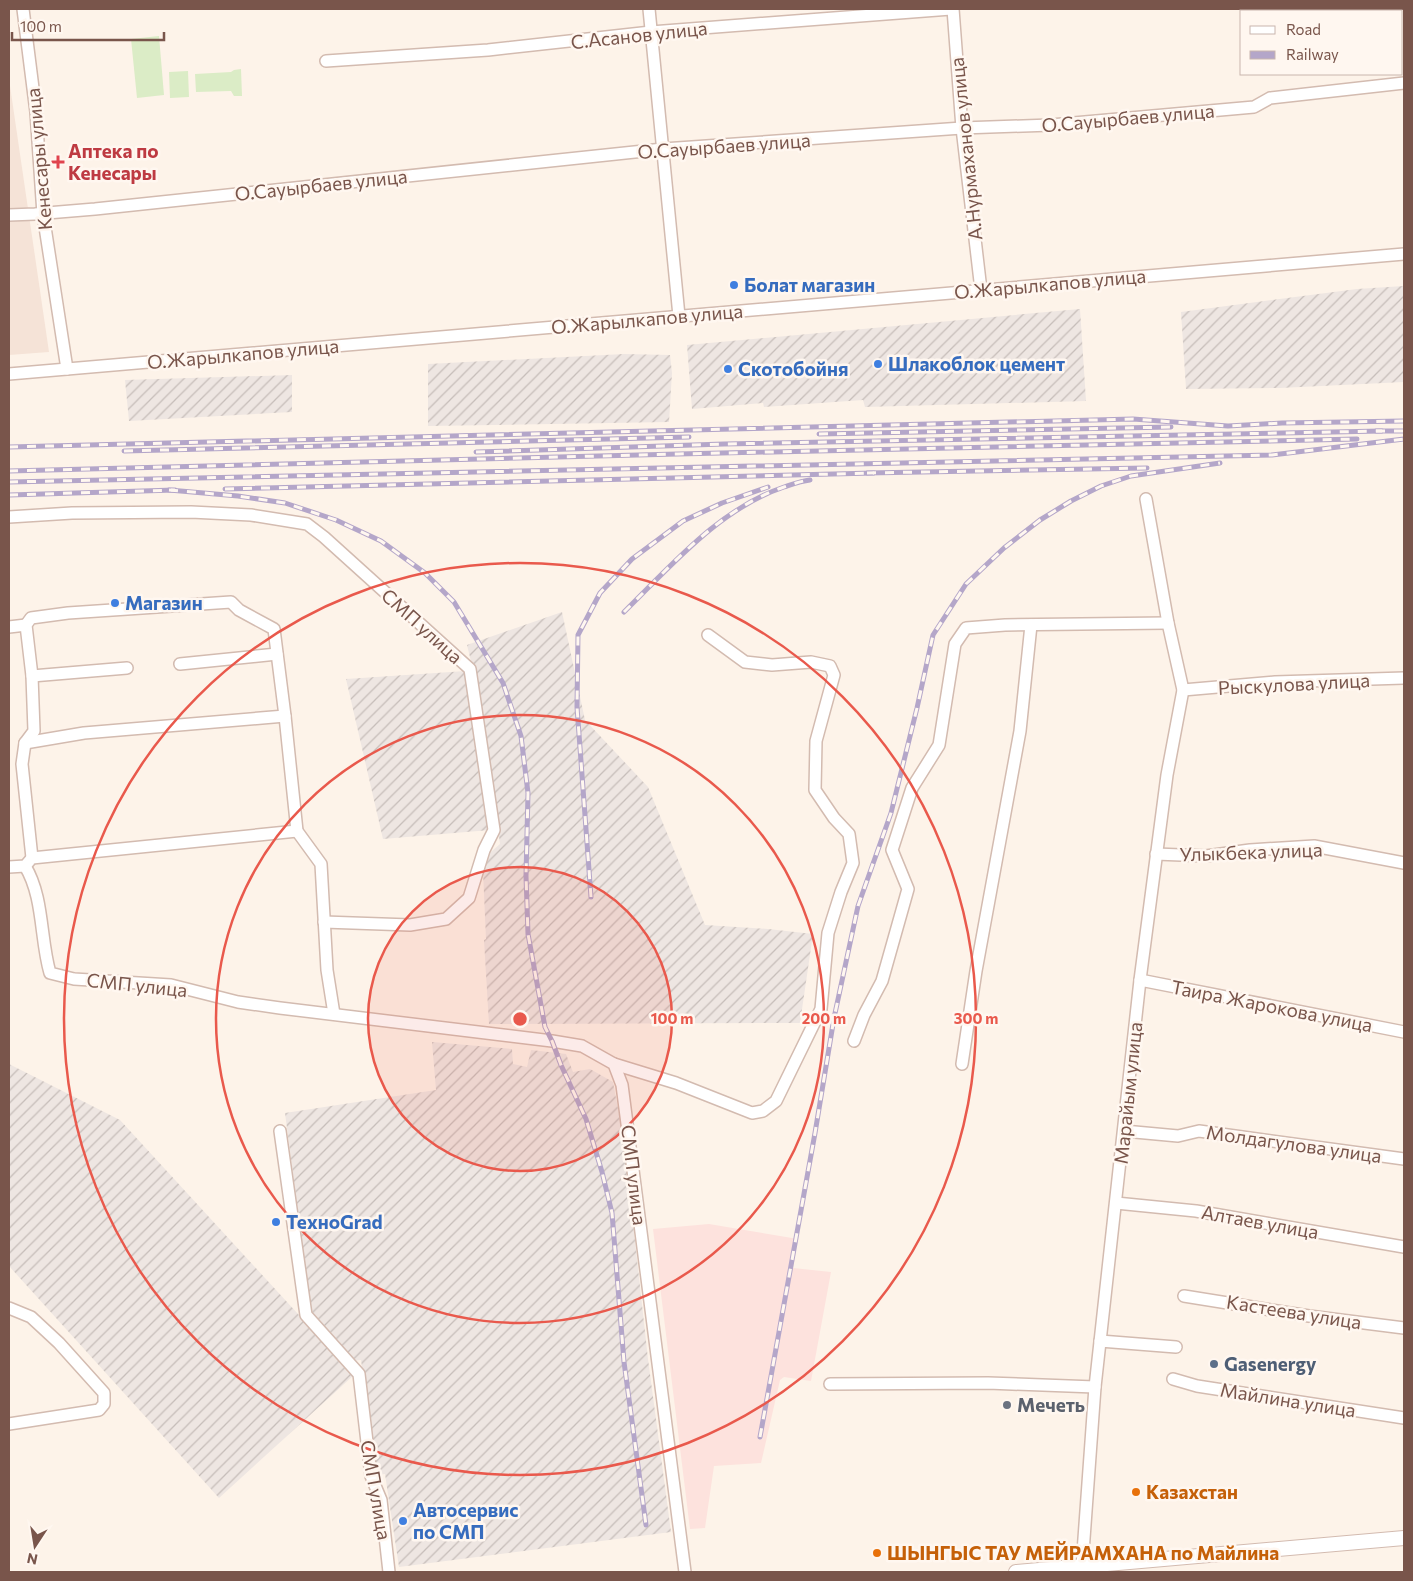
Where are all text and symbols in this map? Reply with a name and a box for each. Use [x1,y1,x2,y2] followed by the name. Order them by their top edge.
[12,10,165,42] scale bar
[1240,10,1403,75] legend
[569,16,708,53] street label: С.Асанов улица
[20,17,62,35] text: 100 m
[1286,20,1321,38] text: Road
[1286,45,1339,63] text: Railway
[944,56,987,242] street label: А.Нурмаханов улица
[21,87,56,231] street label: Кенесары улица
[1041,98,1215,137] street label: О.Сауырбаев улица
[637,128,811,163] street label: О.Сауырбаев улица
[68,139,159,184] place label: Аптека по Кенесары
[52,156,64,168] marker: Аптека по Кенесары
[234,164,408,205] street label: О.Сауырбаев улица
[953,264,1147,303] street label: О.Жарылкапов улица
[744,273,875,296] place label: Болат магазин
[728,279,740,291] marker: Болат магазин
[550,299,744,338] street label: О.Жарылкапов улица
[146,334,340,373] street label: О.Жарылкапов улица
[888,352,1065,375] place label: Шлакоблок цемент
[738,357,848,380] place label: Скотобойня
[872,358,884,370] marker: Шлакоблок цемент
[722,363,734,375] marker: Скотобойня
[377,583,468,668] street label: СМП улица
[125,591,203,614] place label: Магазин
[109,597,121,609] marker: Магазин
[1217,668,1371,699] street label: Рыскулова улица
[1179,838,1323,865] street label: Улыкбека улица
[86,968,188,1001] street label: СМП улица
[1170,975,1375,1036] street label: Таира Жарокова улица
[651,1009,693,1027] text: 100 m
[802,1009,846,1027] text: 200 m
[954,1009,998,1027] text: 300 m
[511,1010,529,1028] centre of rings
[1109,1021,1146,1165] street label: Марайым улица
[1205,1120,1383,1167] street label: Молдагулова улица
[617,1123,652,1226] street label: СМП улица
[1200,1200,1320,1243] street label: Алтаев улица
[286,1210,383,1233] place label: ТехноGrad
[270,1216,282,1228] marker: ТехноGrad
[1225,1289,1363,1334] street label: Кастеева улица
[1224,1352,1317,1375] place label: Gasenergy
[1208,1358,1220,1370] marker: Gasenergy
[1219,1377,1357,1422] street label: Майлина улица
[1017,1393,1085,1416] place label: Мечеть
[1001,1399,1013,1411] marker: Мечеть
[356,1438,397,1542] street label: СМП улица
[1146,1480,1238,1503] place label: Казахстан
[1130,1486,1142,1498] marker: Казахстан
[413,1498,519,1543] place label: Автосервис по СМП
[397,1515,409,1527] marker: Автосервис по СМП
[10,1521,60,1571] north arrow
[887,1541,1279,1564] place label: ШЫНГЫС ТАУ МЕЙРАМХАНА по Майлина
[871,1547,883,1559] marker: ШЫНГЫС ТАУ МЕЙРАМХАНА по Майлина
[25,1550,39,1569] text: N

